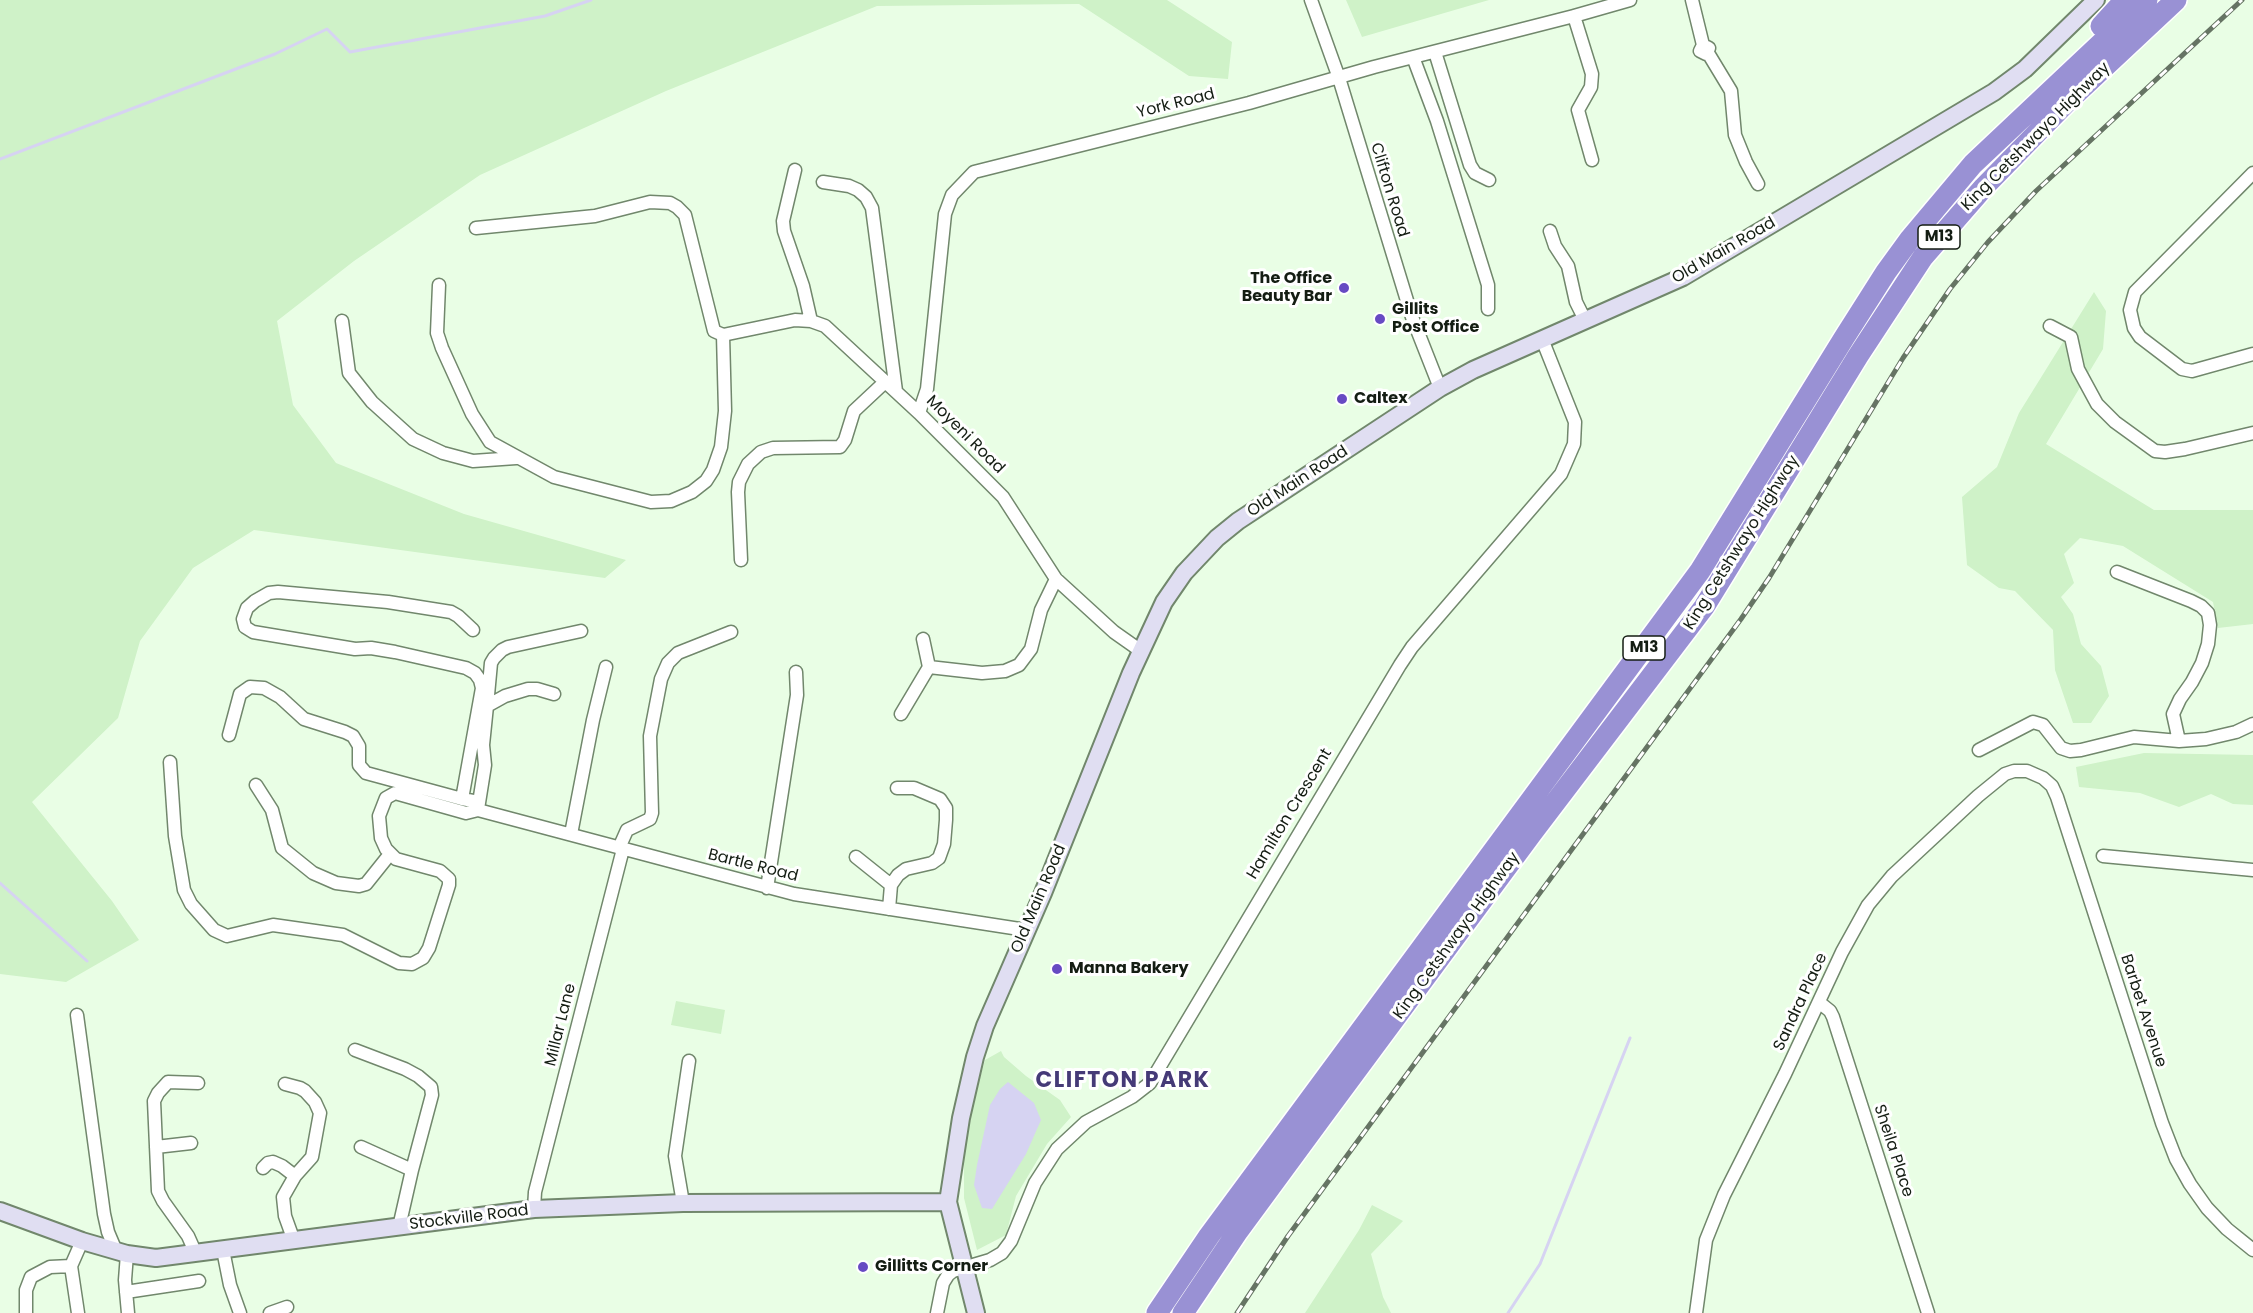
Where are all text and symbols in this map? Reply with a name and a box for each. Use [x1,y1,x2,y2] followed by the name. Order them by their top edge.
[1958,59,2114,215] street label: King Cetshwayo Highway
[1135,85,1217,123] street label: York Road
[1366,140,1412,240] street label: Clifton Road
[1669,214,1779,288] street label: Old Main Road
[1918,225,1960,249] road number: M13
[1242,269,1332,307] place label: The Office Beauty Bar
[1337,281,1351,295] marker: The Office Beauty Bar
[1392,300,1479,338] place label: Gillits Post Office
[1373,312,1387,326] marker: Gillits Post Office
[1354,389,1408,409] place label: Caltex
[922,392,1008,478] street label: Moyeni Road
[1335,392,1349,406] marker: Caltex
[1244,442,1352,522] street label: Old Main Road
[1680,452,1804,634] street label: King Cetshwayo Highway
[1623,636,1665,660] road number: M13
[1243,745,1337,883] street label: Hamilton Crescent
[1007,842,1071,956] street label: Old Main Road
[706,846,800,886] street label: Bartle Road
[1390,849,1524,1023] street label: King Cetshwayo Highway
[1770,950,1832,1054] street label: Sandra Place
[2116,952,2170,1070] street label: Barbet Avenue
[1069,959,1188,979] place label: Manna Bakery
[1050,962,1064,976] marker: Manna Bakery
[541,982,581,1068] street label: Millar Lane
[1036,1068,1210,1094] district label: CLIFTON PARK
[1869,1102,1917,1200] street label: Sheila Place
[408,1201,530,1235] street label: Stockville Road
[875,1257,988,1277] place label: Gillitts Corner
[856,1260,870,1274] marker: Gillitts Corner

